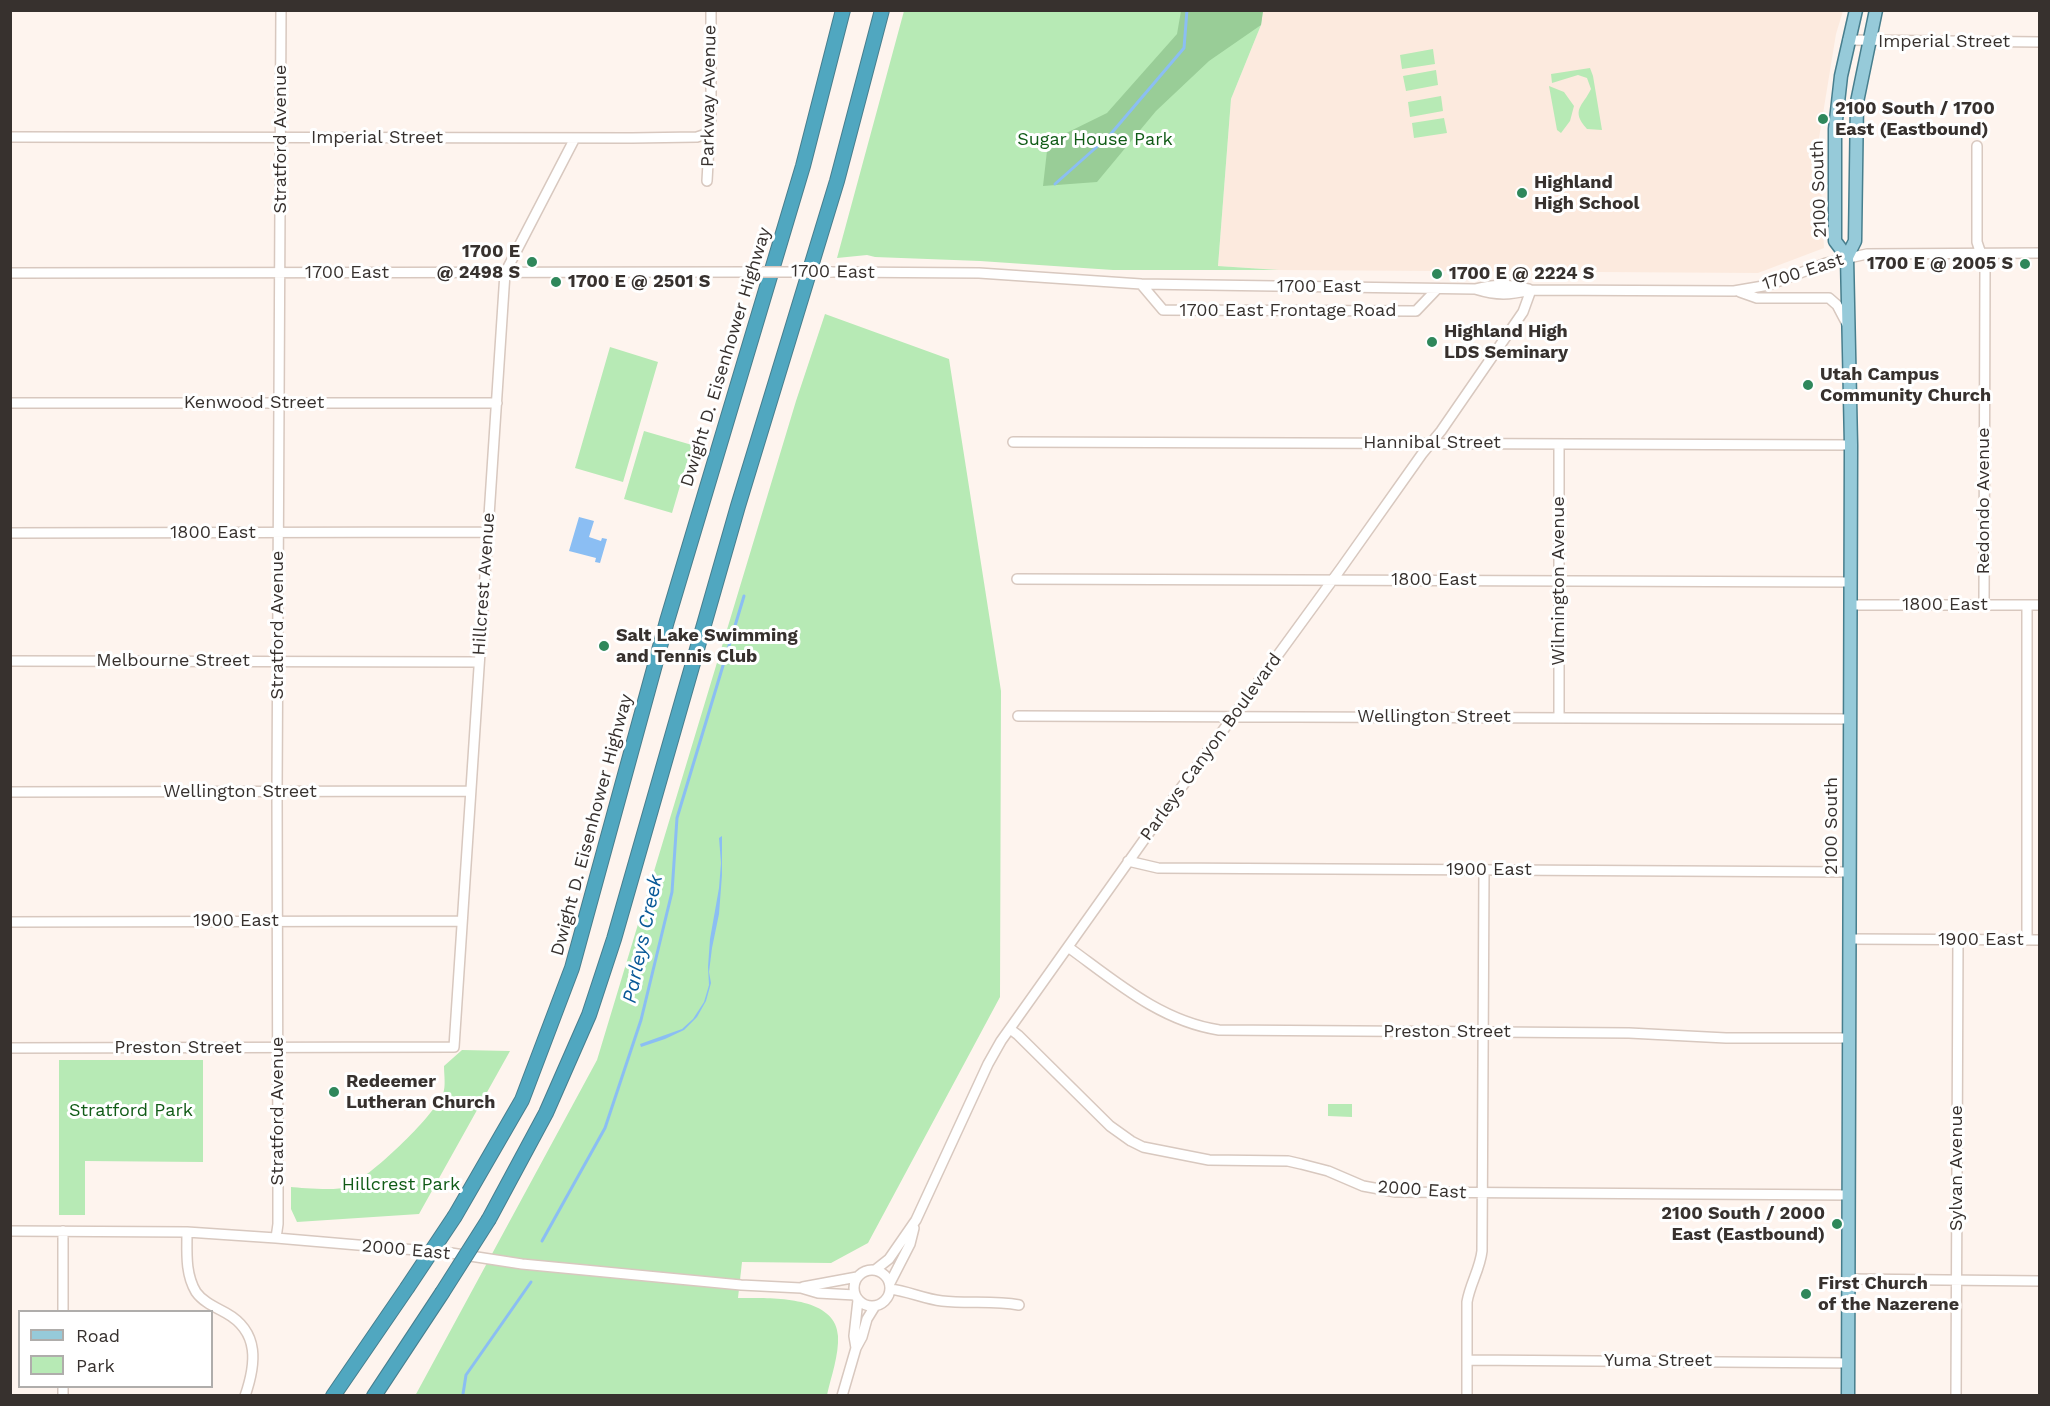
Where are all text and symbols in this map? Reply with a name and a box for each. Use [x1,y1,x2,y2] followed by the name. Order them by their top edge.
[697,25,721,167] street label: Parkway Avenue
[1878,31,2010,53] street label: Imperial Street
[270,65,292,213] street label: Stratford Avenue
[1835,98,1995,140] place label: 2100 South / 1700 East (Eastbound)
[1816,112,1830,126] marker: 2100 South / 1700 East (Eastbound)
[311,127,443,149] street label: Imperial Street
[1017,129,1173,151] park label: Sugar House Park
[1806,140,1832,238] street label: 2100 South
[1534,172,1639,214] place label: Highland High School
[1515,186,1529,200] marker: Highland High School
[676,225,776,489] street label: Dwight D. Eisenhower Highway
[437,241,520,284] place label: 1700 E @ 2498 S
[1760,249,1846,295] street label: 1700 East
[1867,253,2013,275] place label: 1700 E @ 2005 S
[525,255,539,269] marker: 1700 E @ 2498 S
[2018,257,2032,271] marker: 1700 E @ 2005 S
[791,260,875,284] street label: 1700 East
[305,262,389,284] street label: 1700 East
[1449,263,1594,285] place label: 1700 E @ 2224 S
[1430,267,1444,281] marker: 1700 E @ 2224 S
[568,271,710,293] place label: 1700 E @ 2501 S
[549,275,563,289] marker: 1700 E @ 2501 S
[1277,276,1361,298] street label: 1700 East
[1179,300,1397,322] street label: 1700 East Frontage Road
[1444,321,1568,364] place label: Highland High LDS Seminary
[1425,335,1439,349] marker: Highland High LDS Seminary
[1820,364,1991,406] place label: Utah Campus Community Church
[1801,378,1815,392] marker: Utah Campus Community Church
[184,392,324,414] street label: Kenwood Street
[1973,427,1995,575] street label: Redondo Avenue
[1363,432,1501,454] street label: Hannibal Street
[1548,496,1570,666] street label: Wilmington Avenue
[468,512,500,656] street label: Hillcrest Avenue
[170,522,256,544] street label: 1800 East
[267,551,289,699] street label: Stratford Avenue
[1391,569,1477,591] street label: 1800 East
[1902,594,1988,616] street label: 1800 East
[616,625,797,668] place label: Salt Lake Swimming and Tennis Club
[597,639,611,653] marker: Salt Lake Swimming and Tennis Club
[1136,649,1286,845] street label: Parleys Canyon Boulevard
[96,650,250,672] street label: Melbourne Street
[547,692,637,958] street label: Dwight D. Eisenhower Highway
[1357,706,1511,728] street label: Wellington Street
[1821,777,1843,875] street label: 2100 South
[163,781,317,803] street label: Wellington Street
[1446,859,1532,881] street label: 1900 East
[618,873,668,1005] water label: Parleys Creek
[193,910,279,932] street label: 1900 East
[1938,929,2024,951] street label: 1900 East
[1383,1021,1511,1043] street label: Preston Street
[114,1037,242,1059] street label: Preston Street
[267,1037,289,1185] street label: Stratford Avenue
[346,1071,495,1114] place label: Redeemer Lutheran Church
[327,1085,341,1099] marker: Redeemer Lutheran Church
[69,1100,193,1122] park label: Stratford Park
[1946,1105,1968,1231] street label: Sylvan Avenue
[342,1174,460,1196] park label: Hillcrest Park
[1377,1176,1467,1204] street label: 2000 East
[1661,1203,1825,1246] place label: 2100 South / 2000 East (Eastbound)
[1830,1217,1844,1231] marker: 2100 South / 2000 East (Eastbound)
[361,1235,451,1265] street label: 2000 East
[1818,1273,1959,1316] place label: First Church of the Nazerene
[1799,1287,1813,1301] marker: First Church of the Nazerene
[18,1310,213,1388] legend
[76,1325,120,1346] text: Road
[1604,1350,1712,1372] street label: Yuma Street
[76,1355,115,1376] text: Park

